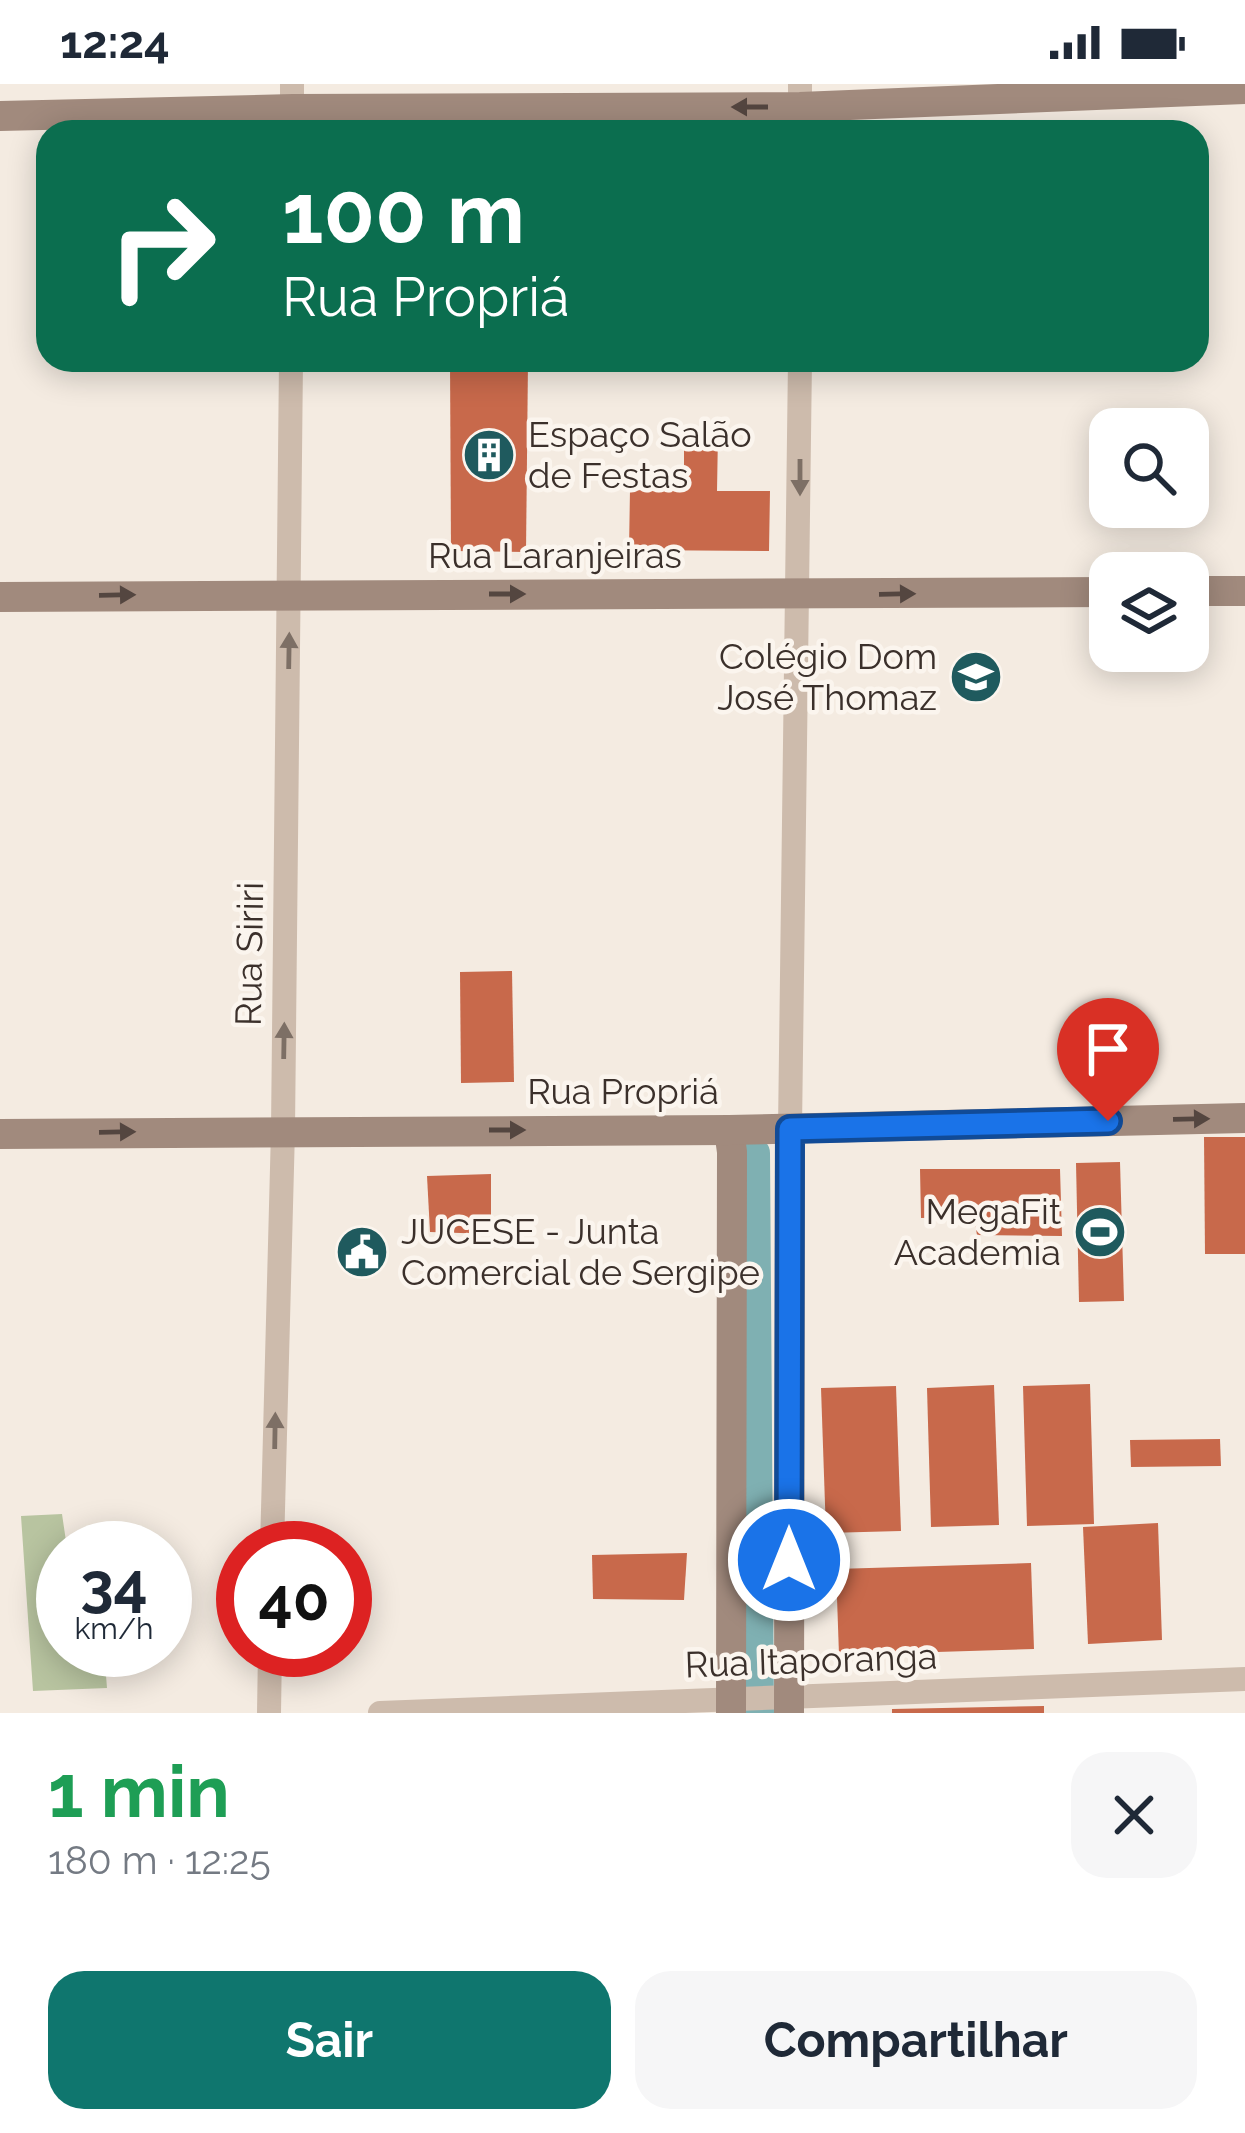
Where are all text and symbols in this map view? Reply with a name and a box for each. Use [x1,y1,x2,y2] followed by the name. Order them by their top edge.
[60,16,170,69] text: 12:24
[730,97,768,117] one-way arrow
[282,164,525,263] text: 100 m
[84,168,240,324] icon: right
[282,265,569,329] text: Rua Propriá
[1089,408,1209,672] map controls
[1089,408,1209,528] button: search
[528,413,752,496] place label: Espaço Salão de Festas
[461,427,517,483] building icon: Espaço Salão de Festas
[790,459,810,497] one-way arrow
[428,534,682,576] street label: Rua Laranjeiras
[1089,552,1209,672] button: layers
[489,584,527,604] one-way arrow
[879,584,917,604] one-way arrow
[99,586,137,605] one-way arrow
[280,631,299,669] one-way arrow
[717,635,937,718] place label: Colégio Dom José Thomaz
[948,649,1004,705] school or university icon: Colégio Dom José Thomaz
[227,882,271,1026] street label: Rua Siriri
[1057,998,1159,1121] pin
[1075,1016,1141,1082] icon: arrive
[274,1021,294,1059] one-way arrow
[527,1070,719,1112] street label: Rua Propriá
[1173,1110,1211,1129] one-way arrow
[489,1120,527,1140] one-way arrow
[99,1122,137,1142] one-way arrow
[894,1190,1061,1273] place label: MegaFit Academia
[1072,1204,1128,1260] sports icon: MegaFit Academia
[401,1210,760,1293] place label: JUCESE - Junta Comercial de Sergipe
[334,1224,390,1280] public building icon: JUCESE - Junta Comercial de Sergipe
[266,1411,285,1449] one-way arrow
[726,1497,852,1623] position arrow
[216,1521,372,1677] speed limit sign: 40
[80,1549,148,1619] text: 34
[74,1611,154,1646] text: km/h
[684,1635,938,1685] street label: Rua Itaporanga
[48,1749,230,1834] text: 1 min
[1071,1752,1197,1878] button: close
[48,1837,271,1883] text: 180 m · 12:25
[48,1971,611,2109] button: Sair
[635,1971,1197,2109] button: Compartilhar

